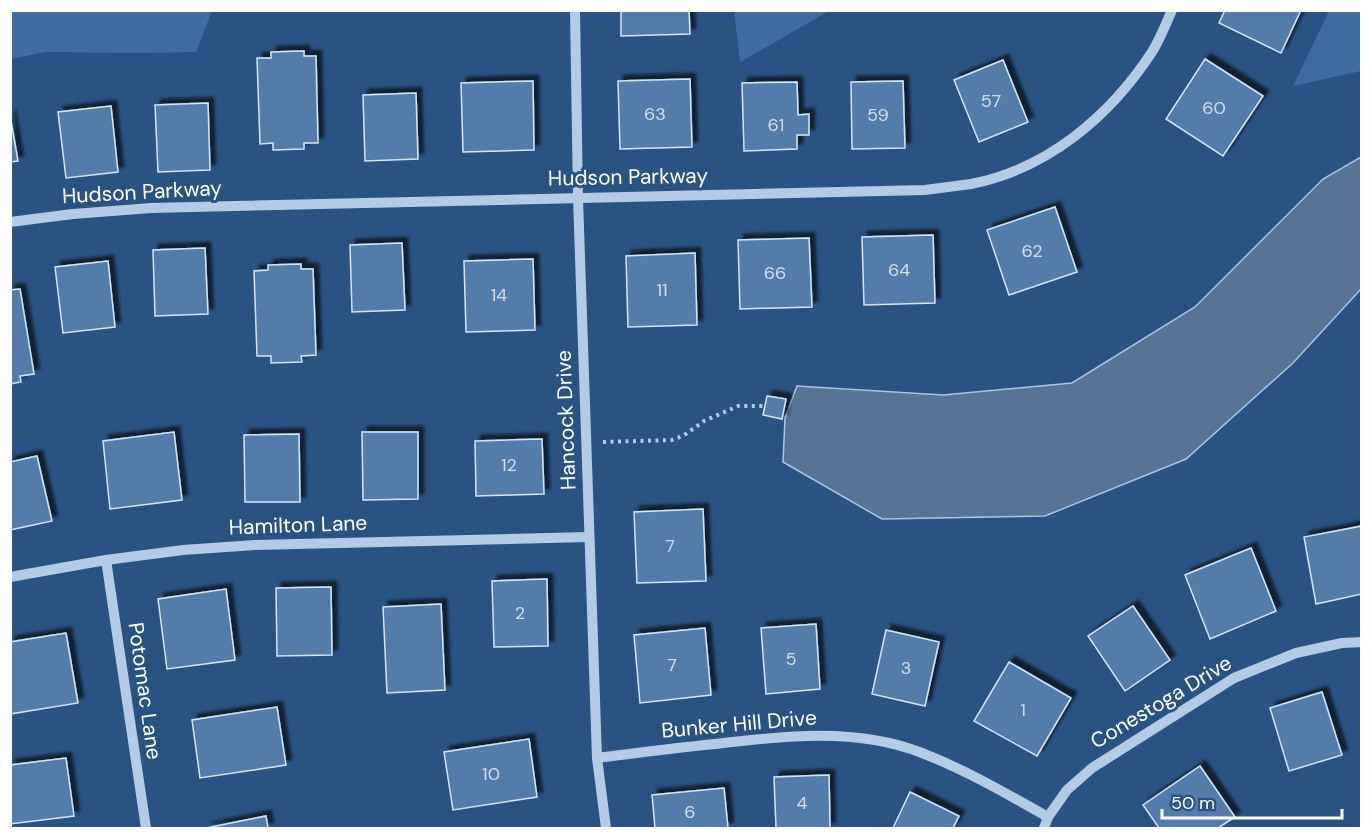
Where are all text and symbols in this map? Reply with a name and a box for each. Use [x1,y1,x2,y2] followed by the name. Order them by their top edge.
[981,89,1001,113] house number: 57
[1202,96,1226,120] house number: 60
[644,102,666,126] house number: 63
[867,103,889,127] house number: 59
[768,113,784,137] house number: 61
[548,162,709,192] street label: Hudson Parkway
[61,174,223,210] street label: Hudson Parkway
[1021,239,1043,263] house number: 62
[888,258,910,282] house number: 64
[764,261,786,285] house number: 66
[656,278,668,302] house number: 11
[491,283,507,307] house number: 14
[550,349,582,491] street label: Hancock Drive
[501,453,517,477] house number: 12
[228,509,368,541] street label: Hamilton Lane
[665,534,675,558] house number: 7
[515,601,525,625] house number: 2
[122,621,168,761] street label: Potomac Lane
[786,647,796,671] house number: 5
[1085,649,1237,755] street label: Conestoga Drive
[667,653,677,677] house number: 7
[901,656,911,680] house number: 3
[1020,698,1026,722] house number: 1
[660,703,818,745] street label: Bunker Hill Drive
[482,762,500,786] house number: 10
[1162,782,1342,820] scale bar
[797,791,808,815] house number: 4
[1171,791,1215,815] text: 50 m
[684,800,696,824] house number: 6

